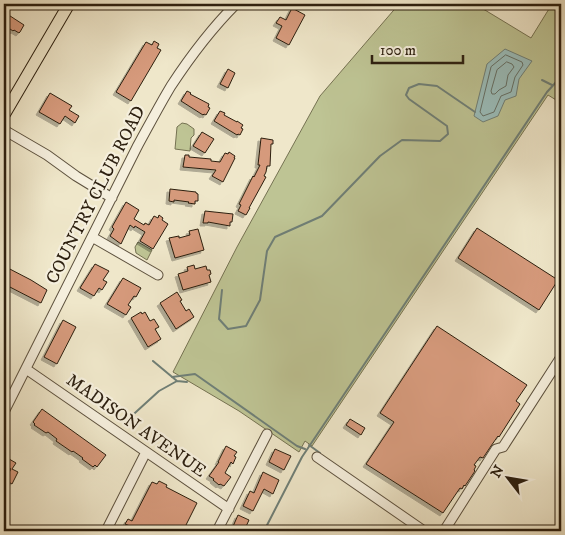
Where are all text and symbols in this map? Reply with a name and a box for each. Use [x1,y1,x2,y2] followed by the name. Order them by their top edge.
[372,32,464,64] scale bar
[380,41,416,60] text: 100 m
[41,102,151,288] street label: COUNTRY CLUB ROAD
[62,369,210,483] street label: MADISON AVENUE
[482,452,532,502] north arrow
[487,462,509,481] text: N

